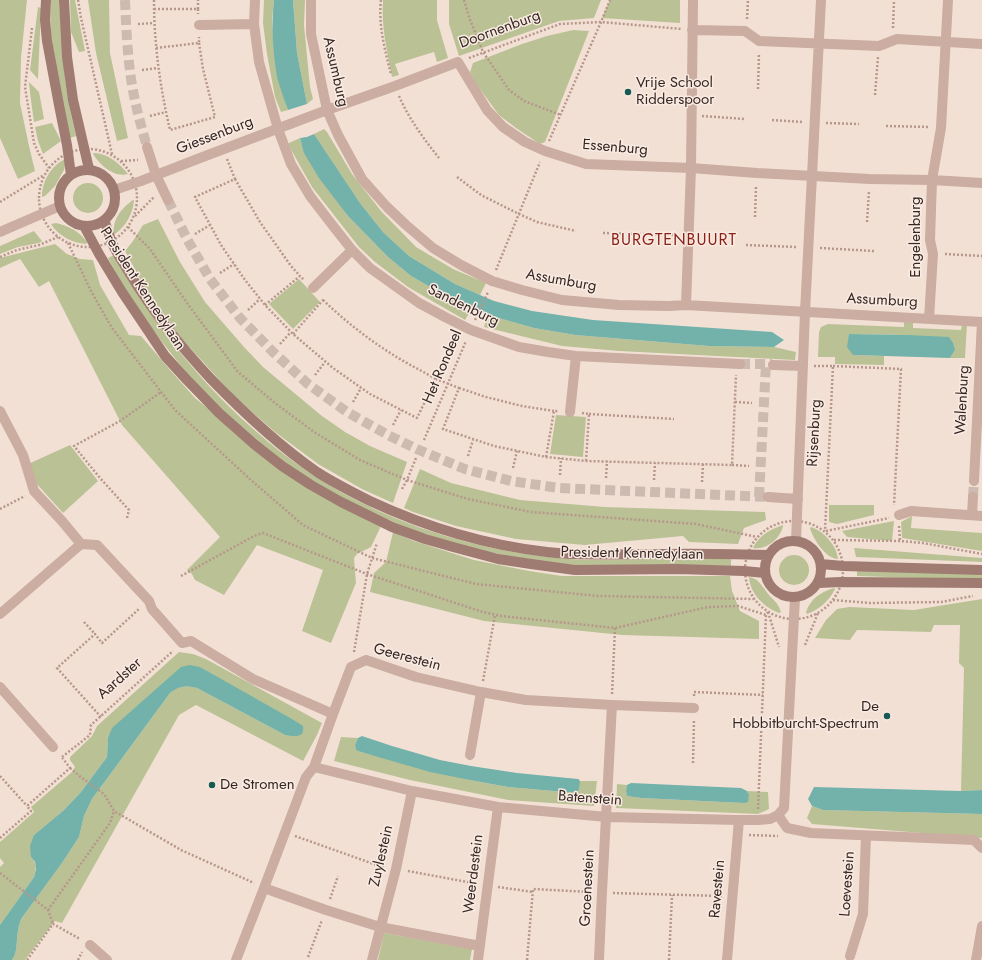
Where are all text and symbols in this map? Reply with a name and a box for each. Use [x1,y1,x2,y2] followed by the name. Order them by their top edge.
[457,7,543,53] street label: Doornenburg
[318,35,352,109] street label: Assumburg
[636,74,714,109] place label: Vrije School Ridderspoor
[623,87,633,97] marker: Vrije School Ridderspoor
[174,113,256,159] street label: Giessenburg
[581,136,649,160] street label: Essenburg
[907,196,925,278] street label: Engelenburg
[96,224,188,354] street label: President Kennedylaan
[611,231,737,251] district label: BURGTENBUURT
[524,266,598,296] street label: Assumburg
[424,281,502,331] street label: Sandenburg
[846,290,918,312] street label: Assumburg
[419,327,467,407] street label: Het Rondeel
[952,365,974,435] street label: Walenburg
[804,399,826,467] street label: Rijsenburg
[560,544,704,564] street label: President Kennedylaan
[371,640,443,676] street label: Geerestein
[94,654,146,704] street label: Aardster
[732,698,879,733] place label: De Hobbitburcht-Spectrum
[882,711,892,721] marker: De Hobbitburcht-Spectrum
[220,776,295,794] place label: De Stromen
[207,780,217,790] marker: De Stromen
[557,788,623,810] street label: Batenstein
[366,824,398,888] street label: Zuylestein
[460,833,488,915] street label: Weerdestein
[577,849,599,927] street label: Groenestein
[837,851,859,917] street label: Loevestein
[706,859,730,919] street label: Ravestein

